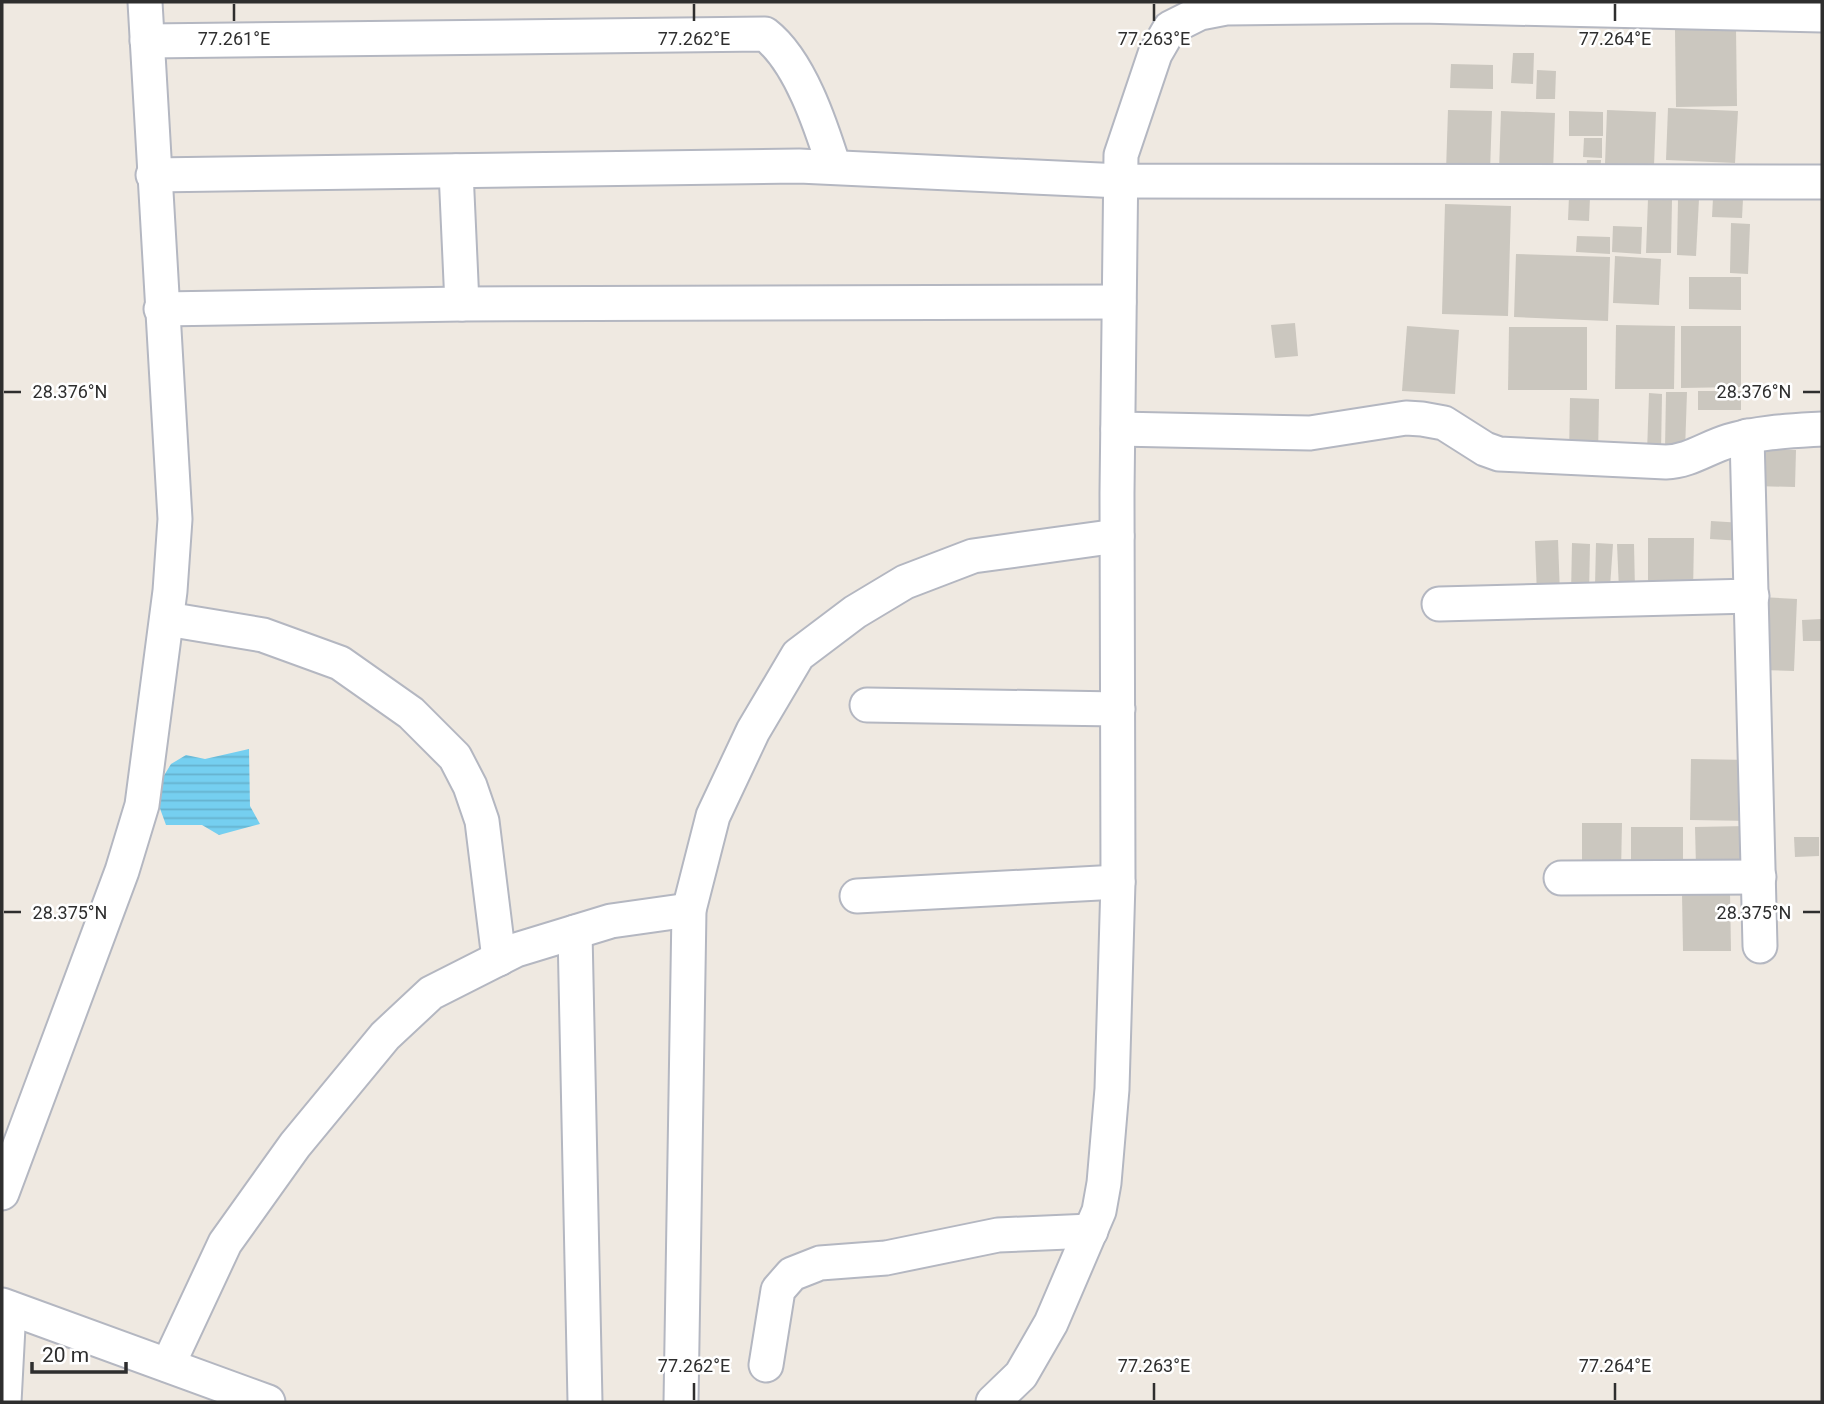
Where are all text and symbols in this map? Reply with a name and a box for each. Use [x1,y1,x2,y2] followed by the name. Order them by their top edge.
[198,28,270,49] text: 77.261°E
[658,28,730,49] text: 77.262°E
[1118,28,1190,49] text: 77.263°E
[1579,28,1651,49] text: 77.264°E
[33,381,107,402] text: 28.376°N
[1717,381,1791,402] text: 28.376°N
[33,902,107,923] text: 28.375°N
[1717,902,1791,923] text: 28.375°N
[32,1330,126,1374] scale bar
[42,1343,89,1367] text: 20 m
[658,1355,730,1376] text: 77.262°E
[1118,1355,1190,1376] text: 77.263°E
[1579,1355,1651,1376] text: 77.264°E

